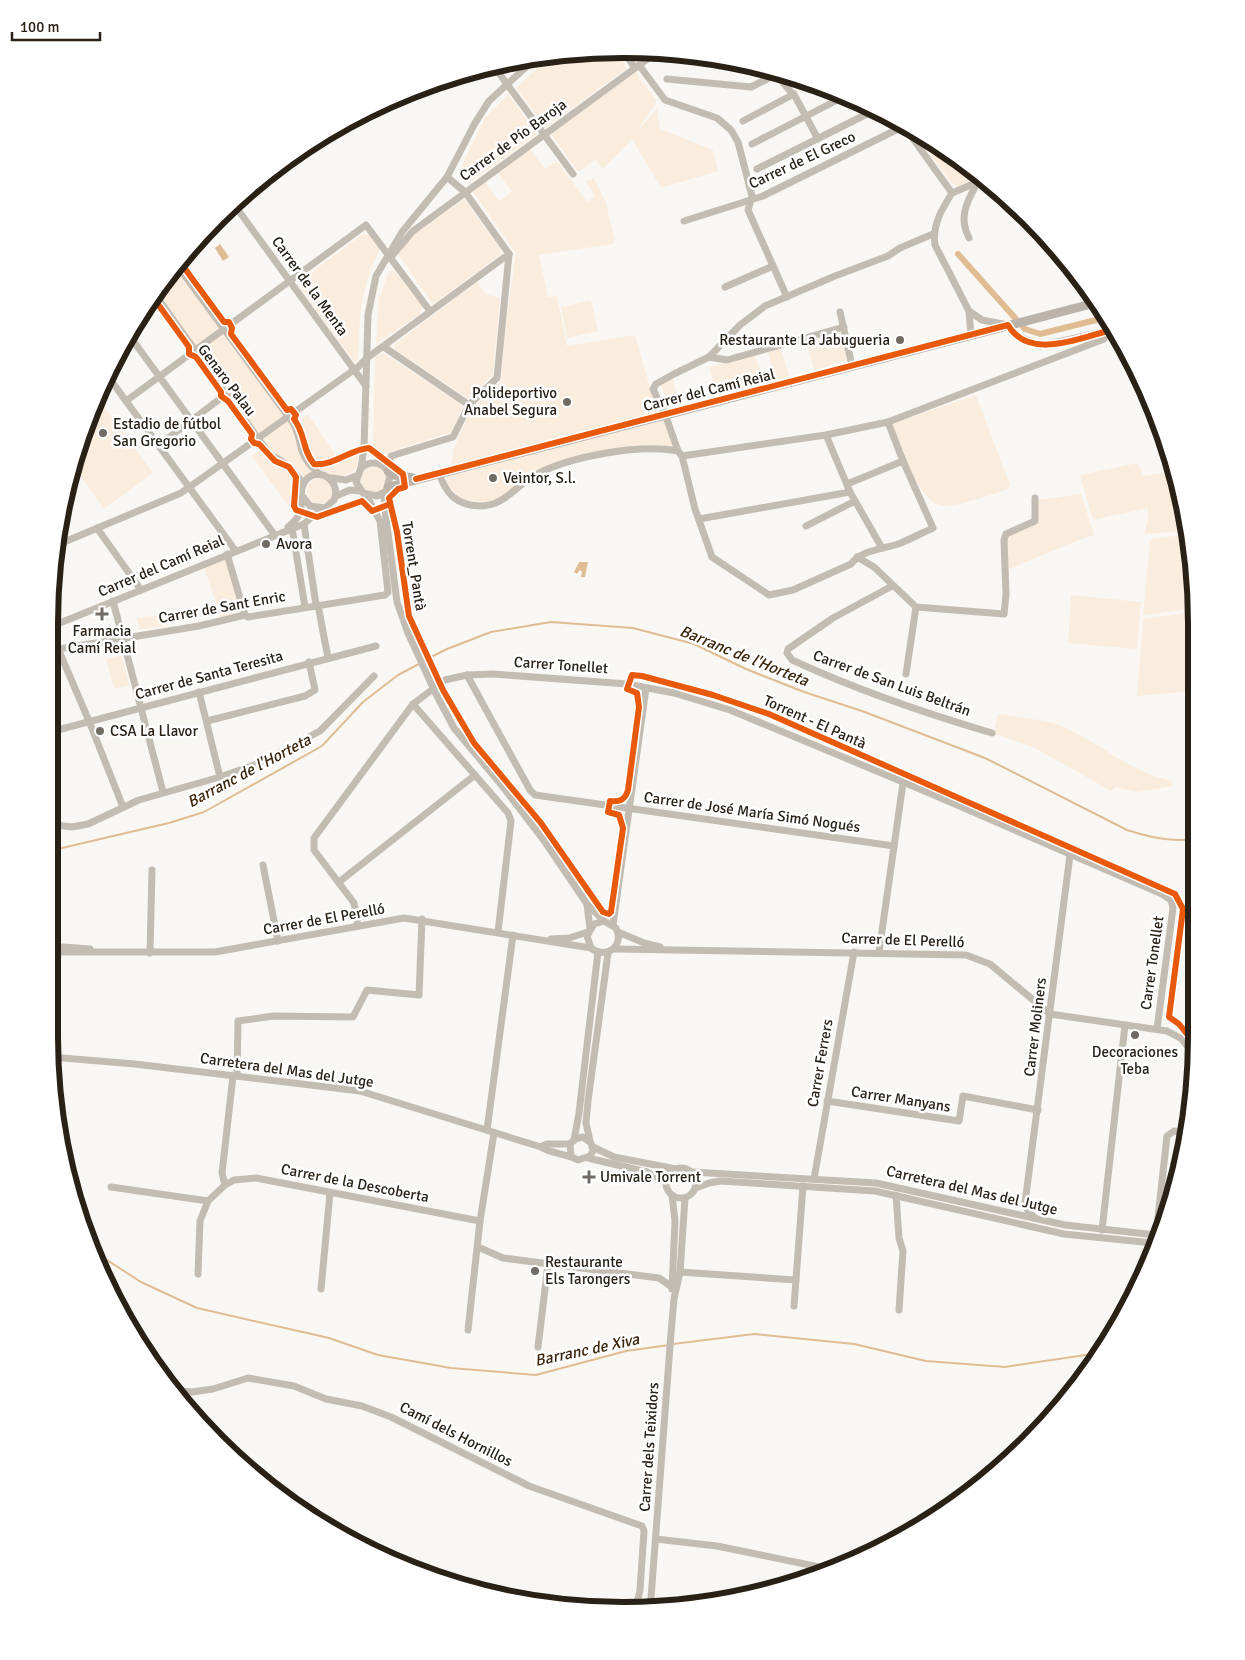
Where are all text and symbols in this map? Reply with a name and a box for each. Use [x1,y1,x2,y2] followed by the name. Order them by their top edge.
[12,10,100,42] scale bar
[20,18,60,36] text: 100 m
[456,95,570,185] street label: Carrer de Pío Baroja
[746,127,858,193] street label: Carrer de El Greco
[268,233,352,339] street label: Carrer de la Menta
[719,331,890,349] place label: Restaurante La Jabugueria
[894,334,906,346] marker: Restaurante La Jabugueria
[194,341,260,419] street label: Genaro Palau
[641,365,777,415] street label: Carrer del Camí Reial
[464,384,557,419] place label: Polideportivo Anabel Segura
[561,396,573,408] marker: Polideportivo Anabel Segura
[113,415,221,450] place label: Estadio de fútbol San Gregorio
[97,427,109,439] marker: Estadio de fútbol San Gregorio
[503,469,576,487] place label: Veintor, S.l.
[487,472,499,484] marker: Veintor, S.l.
[398,520,430,612] street label: Torrent_Pantà
[95,531,227,601] street label: Carrer del Camí Reial
[276,535,312,553] place label: Avora
[260,538,272,550] marker: Avora
[157,587,287,627] street label: Carrer de Sant Enric
[96,608,108,620] marker: Farmacia Camí Reial
[677,621,812,691] water label: Barranc de l'Horteta
[68,622,136,657] place label: Farmacia Camí Reial
[811,646,973,720] street label: Carrer de San Luis Beltrán
[133,647,285,703] street label: Carrer de Santa Teresita
[513,653,609,677] street label: Carrer Tonellet
[761,691,869,753] street label: Torrent - El Pantà
[110,722,198,740] place label: CSA La Llavor
[94,725,106,737] marker: CSA La Llavor
[184,730,315,812] water label: Barranc de l'Horteta
[643,788,862,836] street label: Carrer de José María Simó Nogués
[262,899,386,939] street label: Carrer de El Perelló
[1137,915,1167,1011] street label: Carrer Tonellet
[841,929,965,951] street label: Carrer de El Perelló
[1020,976,1050,1078] street label: Carrer Moliners
[803,1017,837,1108] street label: Carrer Ferrers
[1129,1029,1141,1041] marker: Decoraciones Teba
[1092,1043,1179,1078] place label: Decoraciones Teba
[199,1049,375,1091] street label: Carretera del Mas del Jutge
[850,1082,952,1116] street label: Carrer Manyans
[279,1160,431,1206] street label: Carrer de la Descoberta
[885,1162,1059,1218] street label: Carretera del Mas del Jutge
[600,1168,701,1186] place label: Umivale Torrent
[582,1170,596,1184] marker: Umivale Torrent
[545,1253,631,1288] place label: Restaurante Els Tarongers
[529,1265,541,1277] marker: Restaurante Els Tarongers
[533,1329,642,1371] water label: Barranc de Xiva
[635,1381,663,1512] street label: Carrer dels Teixidors
[397,1398,516,1470] street label: Camí dels Hornillos

